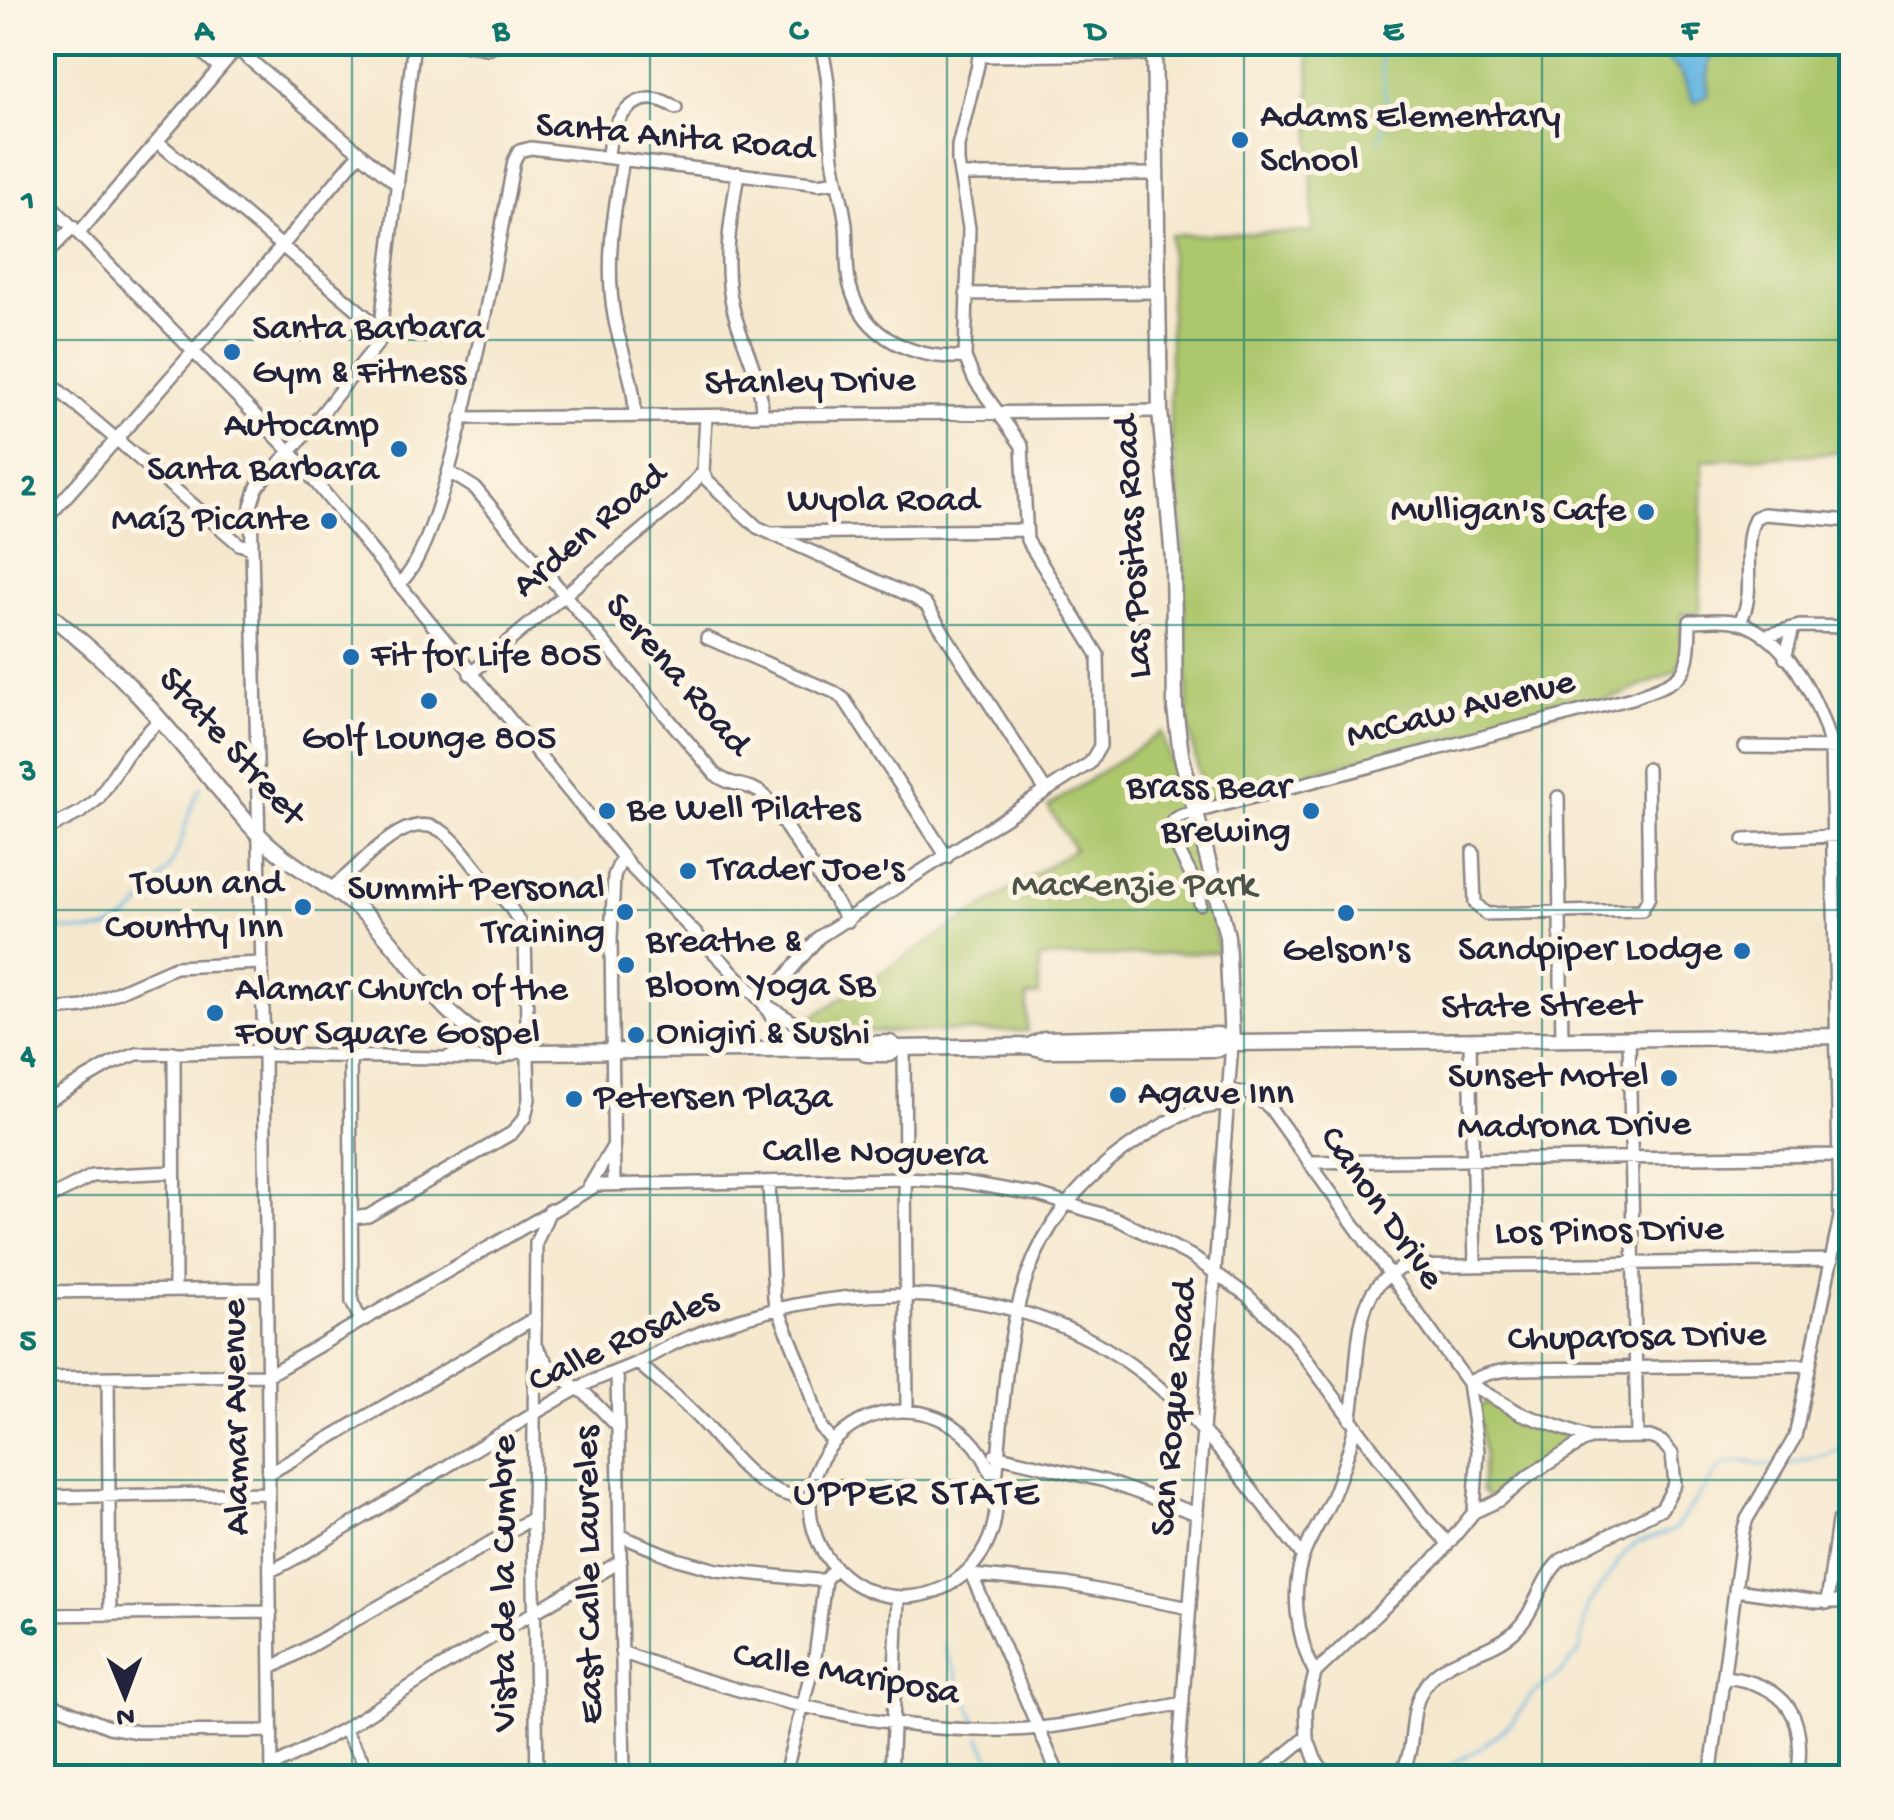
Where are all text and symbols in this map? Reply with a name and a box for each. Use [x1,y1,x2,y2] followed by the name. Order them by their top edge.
[194,14,216,52] text: A
[492,14,511,52] text: B
[789,14,809,52] text: C
[1083,14,1108,52] text: D
[1383,14,1405,52] text: E
[1681,14,1701,52] text: F
[1260,96,1561,184] place label: Adams Elementary School
[534,105,819,173] street label: Santa Anita Road
[1229,129,1251,151] marker: Adams Elementary School
[21,184,34,222] text: 1
[252,308,486,396] place label: Santa Barbara Gym & Fitness
[221,341,243,363] marker: Santa Barbara Gym & Fitness
[704,360,916,408] street label: Stanley Drive
[147,405,381,493] place label: Autocamp Santa Barbara
[1106,412,1164,680] street label: Las Positas Road
[388,438,410,460] marker: Autocamp Santa Barbara
[505,453,679,609] street label: Arden Road
[20,469,36,507] text: 2
[787,480,982,524] street label: Wyola Road
[1390,490,1626,534] place label: Mulligan's Cafe
[111,499,309,543] place label: Maíz Picante
[1635,501,1657,523] marker: Mulligan's Cafe
[318,510,340,532] marker: Maíz Picante
[593,586,760,769] street label: Serena Road
[370,635,602,679] place label: Fit for Life 805
[340,646,362,668] marker: Fit for Life 805
[147,659,315,840] street label: State Street
[1342,661,1580,761] street label: McCaw Avenue
[418,690,440,712] marker: Golf Lounge 805
[302,718,556,762] place label: Golf Lounge 805
[19,754,36,792] text: 3
[1125,767,1295,855] place label: Brass Bear Brewing
[626,789,861,833] place label: Be Well Pilates
[596,800,618,822] marker: Be Well Pilates
[1300,800,1322,822] marker: Brass Bear Brewing
[706,849,906,893] place label: Trader Joe's
[677,860,699,882] marker: Trader Joe's
[105,863,286,951] place label: Town and Country Inn
[1011,865,1260,909] park label: MacKenzie Park
[348,868,605,956] place label: Summit Personal Training
[292,896,314,918] marker: Town and Country Inn
[614,901,636,923] marker: Summit Personal Training
[1335,902,1357,924] marker: Gelson's
[645,921,877,1009] place label: Breathe & Bloom Yoga SB
[1458,929,1722,973] place label: Sandpiper Lodge
[1282,930,1411,974] place label: Gelson's
[1731,940,1753,962] marker: Sandpiper Lodge
[615,954,637,976] marker: Breathe & Bloom Yoga SB
[234,969,568,1057] place label: Alamar Church of the Four Square Gospel
[1441,984,1645,1032] street label: State Street
[204,1002,226,1024] marker: Alamar Church of the Four Square Gospel
[656,1013,870,1057] place label: Onigiri & Sushi
[625,1024,647,1046] marker: Onigiri & Sushi
[19,1039,36,1077] text: 4
[1448,1056,1649,1100] place label: Sunset Motel
[1658,1067,1680,1089] marker: Sunset Motel
[1138,1073,1294,1117] place label: Agave Inn
[593,1077,834,1121] place label: Petersen Plaza
[1107,1084,1129,1106] marker: Agave Inn
[563,1088,585,1110] marker: Petersen Plaza
[1457,1104,1692,1152] street label: Madrona Drive
[1308,1119,1453,1299] street label: Canon Drive
[762,1131,990,1179] street label: Calle Noguera
[1494,1209,1724,1257] street label: Los Pinos Drive
[1143,1275,1209,1538] street label: San Roque Road
[522,1279,727,1405] street label: Calle Rosales
[214,1298,262,1536] street label: Alamar Avenue
[1507,1315,1767,1363] street label: Chuparosa Drive
[20,1324,37,1362] text: 5
[566,1425,616,1724] street label: East Calle Laureles
[484,1434,528,1732] street label: Vista de la Cumbre
[793,1472,1041,1519] district label: UPPER STATE
[20,1609,37,1647] text: 6
[729,1634,965,1718] street label: Calle Mariposa
[75,1645,175,1745] north arrow
[116,1699,135,1732] text: N

